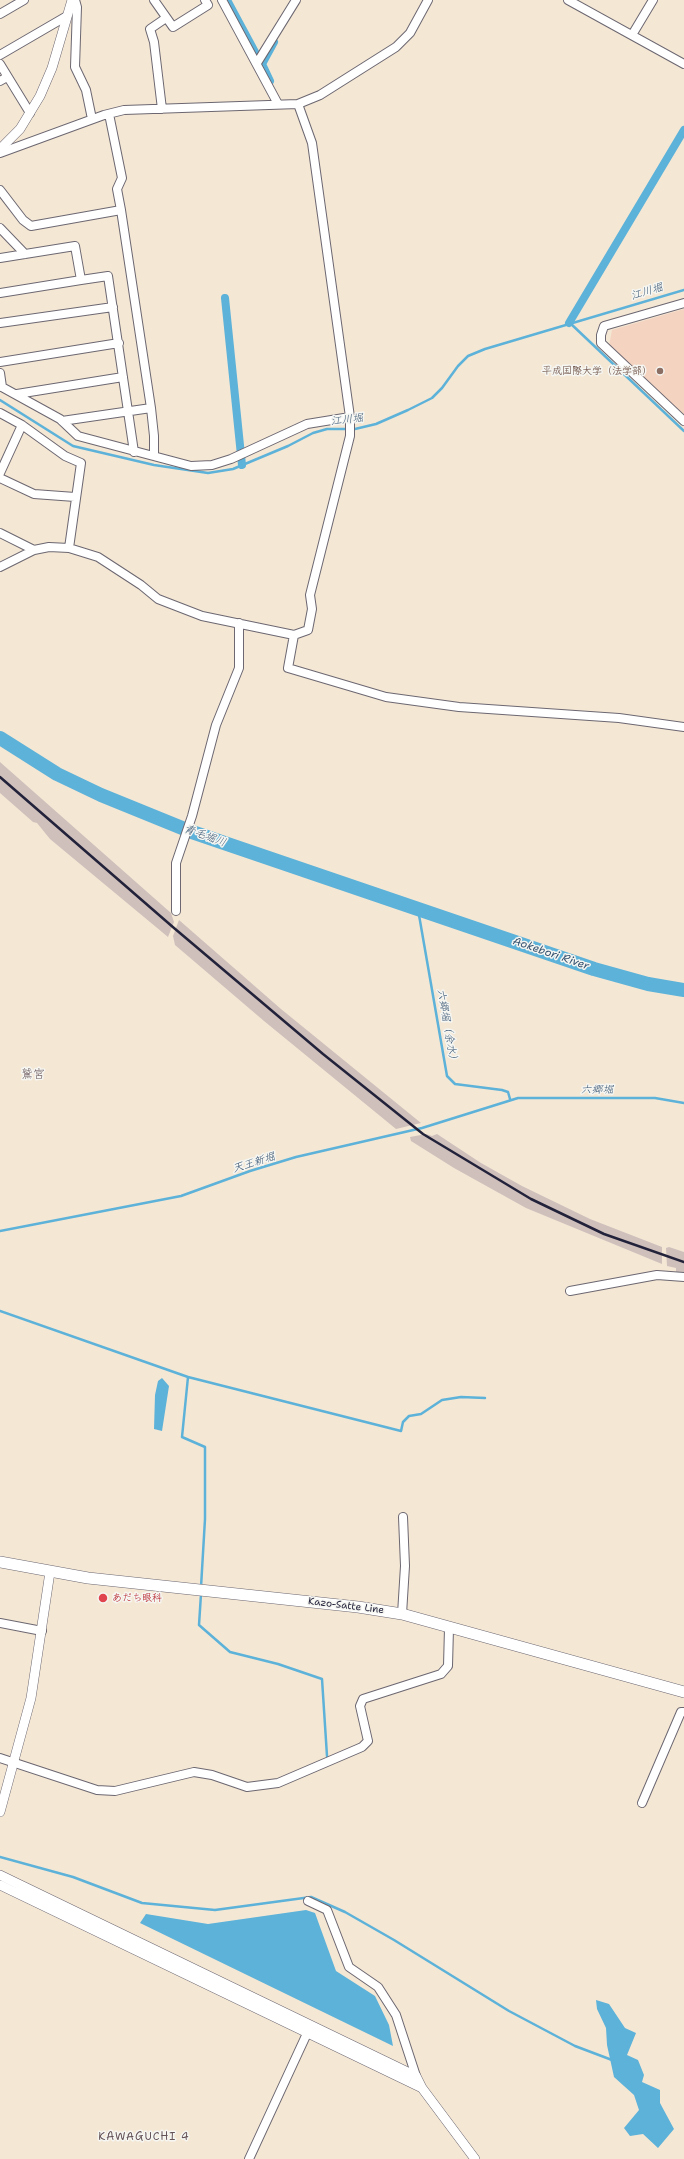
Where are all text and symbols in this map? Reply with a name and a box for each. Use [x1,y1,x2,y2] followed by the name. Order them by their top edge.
[629,281,665,303] water label: 江川堀
[542,365,652,377] place label: 平成国際大学（法学部）
[655,366,665,376] marker: 平成国際大学（法学部）
[330,411,364,429] water label: 江川堀
[182,822,228,850] water label: 青毛堀川
[511,935,591,973] water label: Aokebori River
[434,988,460,1066] water label: 六郷堀（余水）
[21,1068,45,1082] district label: 鷲宮
[581,1083,613,1097] water label: 六郷堀
[231,1150,277,1176] water label: 天王新堀
[97,1592,109,1604] marker: あだち眼科
[112,1592,162,1604] place label: あだち眼科
[307,1595,385,1617] street label: Kazo-Satte Line
[98,2130,190,2144] district label: KAWAGUCHI 4

